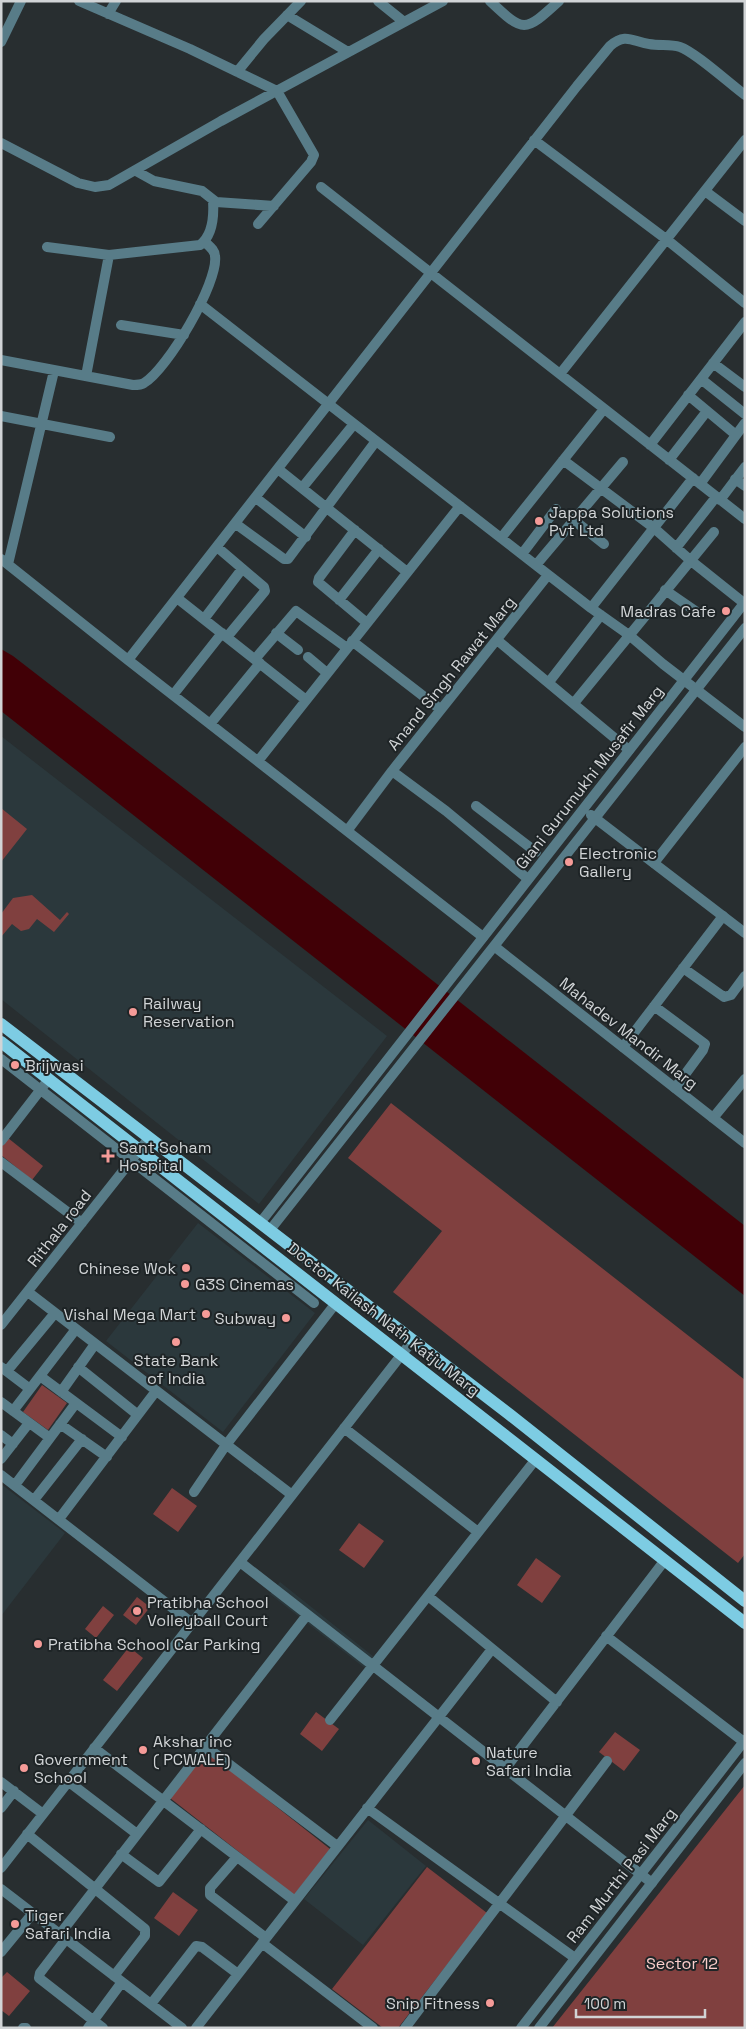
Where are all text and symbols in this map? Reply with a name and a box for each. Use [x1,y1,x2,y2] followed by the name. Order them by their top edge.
[549,502,674,541] place label: Jappa Solutions Pvt Ltd
[533,515,545,527] marker: Jappa Solutions Pvt Ltd
[383,592,520,755] street label: Anand Singh Rawat Marg
[620,601,716,622] place label: Madras Cafe
[720,605,732,617] marker: Madras Cafe
[511,681,668,874] street label: Giani Gurumukhi Musafir Marg
[579,843,657,882] place label: Electronic Gallery
[563,856,575,868] marker: Electronic Gallery
[555,973,702,1094] street label: Mahadev Mandir Marg
[143,993,235,1032] place label: Railway Reservation
[127,1006,139,1018] marker: Railway Reservation
[25,1055,84,1076] place label: Brijwasi
[9,1059,21,1071] marker: Brijwasi
[119,1137,212,1176] place label: Sant Soham Hospital
[101,1149,115,1163] marker: Sant Soham Hospital
[23,1185,96,1271] street label: Rithala road
[283,1238,484,1401] street label: Doctor Kailash Nath Katju Marg
[79,1258,176,1279] place label: Chinese Wok
[180,1262,192,1274] marker: Chinese Wok
[195,1274,294,1295] place label: G3S Cinemas
[179,1278,191,1290] marker: G3S Cinemas
[63,1304,196,1325] place label: Vishal Mega Mart
[200,1308,212,1320] marker: Vishal Mega Mart
[215,1308,276,1329] place label: Subway
[280,1312,292,1324] marker: Subway
[170,1336,182,1348] marker: State Bank of India
[134,1350,219,1389] place label: State Bank of India
[147,1592,269,1631] place label: Pratibha School Volleyball Court
[131,1605,143,1617] marker: Pratibha School Volleyball Court
[48,1634,261,1655] place label: Pratibha School Car Parking
[32,1638,44,1650] marker: Pratibha School Car Parking
[153,1731,232,1770] place label: Akshar inc ( PCWALE)
[486,1742,572,1781] place label: Nature Safari India
[137,1744,149,1756] marker: Akshar inc ( PCWALE)
[34,1749,128,1788] place label: Government School
[470,1755,482,1767] marker: Nature Safari India
[18,1762,30,1774] marker: Government School
[562,1803,681,1947] street label: Ram Murthi Pasi Marg
[25,1905,111,1944] place label: Tiger Safari India
[9,1918,21,1930] marker: Tiger Safari India
[646,1953,718,1974] park label: Sector 12
[576,1986,705,2018] scale bar
[386,1993,480,2014] place label: Snip Fitness
[584,1994,626,2013] text: 100 m
[484,1997,496,2009] marker: Snip Fitness

